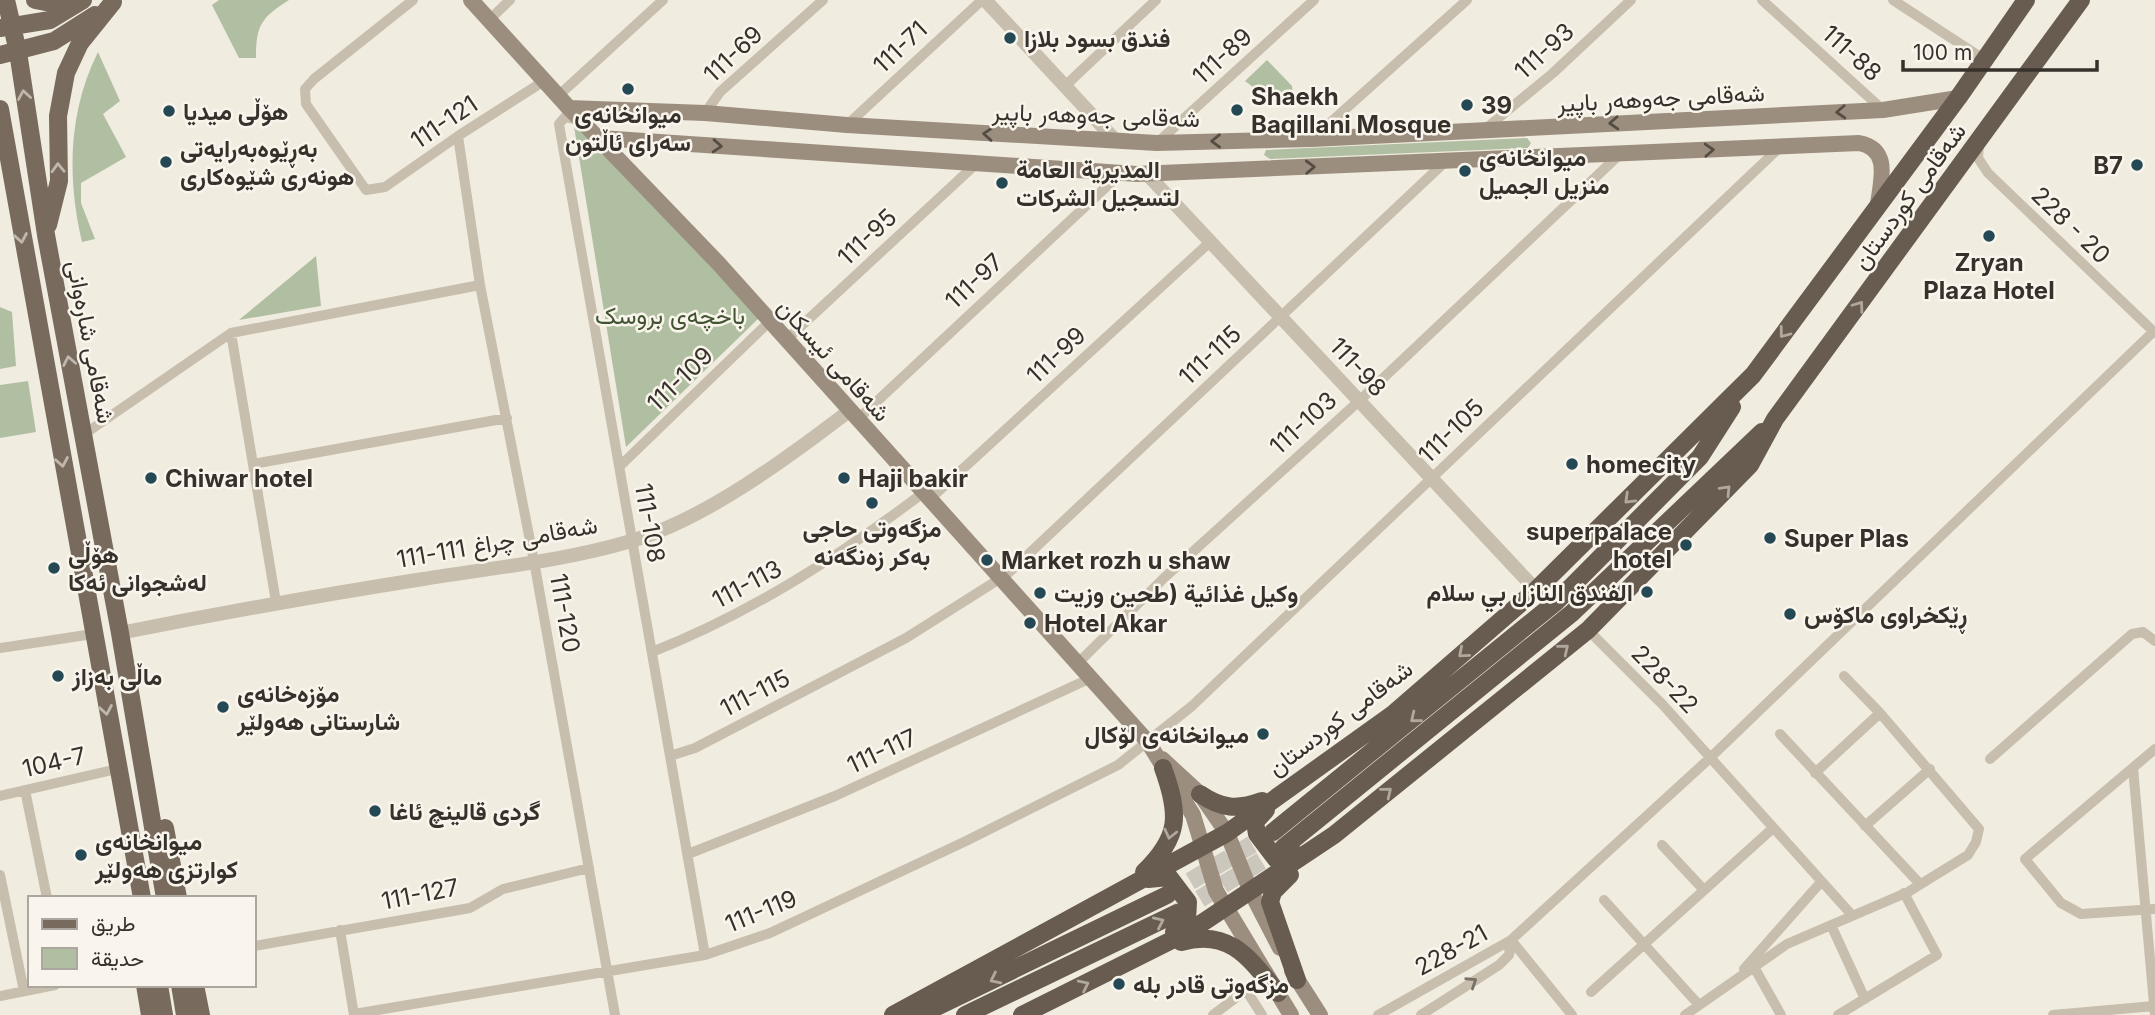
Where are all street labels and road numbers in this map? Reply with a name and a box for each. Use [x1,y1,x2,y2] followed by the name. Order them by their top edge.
[867,15,933,79] street label: 111-71
[1508,17,1580,85] street label: 111-93
[697,19,769,89] street label: 111-69
[1816,19,1888,87] street label: 111-88
[1186,22,1258,90] street label: 111-89
[1555,78,1766,120] street label: شەقامی جەوهەر باپیر
[405,89,483,155] street label: 111-121
[991,97,1200,135] street label: شەقامی جەوهەر باپیر
[1846,117,1973,275] street label: شەقامی کوردستان
[2026,180,2116,270] street label: 228 - 20
[832,203,902,271] street label: 111-95
[939,247,1009,315] street label: 111-97
[60,258,121,426] street label: شەقامی شارەوانی
[771,293,897,427] street label: شەقامی ئیسکان
[1173,319,1247,391] street label: 111-115
[1020,320,1092,390] street label: 111-99
[1324,331,1392,403] street label: 111-98
[641,341,719,417] street label: 111-109
[1264,385,1342,461] street label: 111-103
[1412,393,1490,469] street label: 111-105
[629,481,671,565] street label: 111-108
[394,510,600,576] street label: شەقامی چراغ 111-111
[707,554,787,614] street label: 111-113
[544,571,586,655] street label: 111-120
[1626,639,1704,719] street label: 228-22
[1262,654,1419,783] street label: شەقامی کوردستان
[715,663,795,723] street label: 111-115
[843,722,921,780] street label: 111-117
[19,741,89,783] street label: 104-7
[379,872,461,916] street label: 111-127
[721,884,801,938] street label: 111-119
[1410,918,1492,982] street label: 228-21

